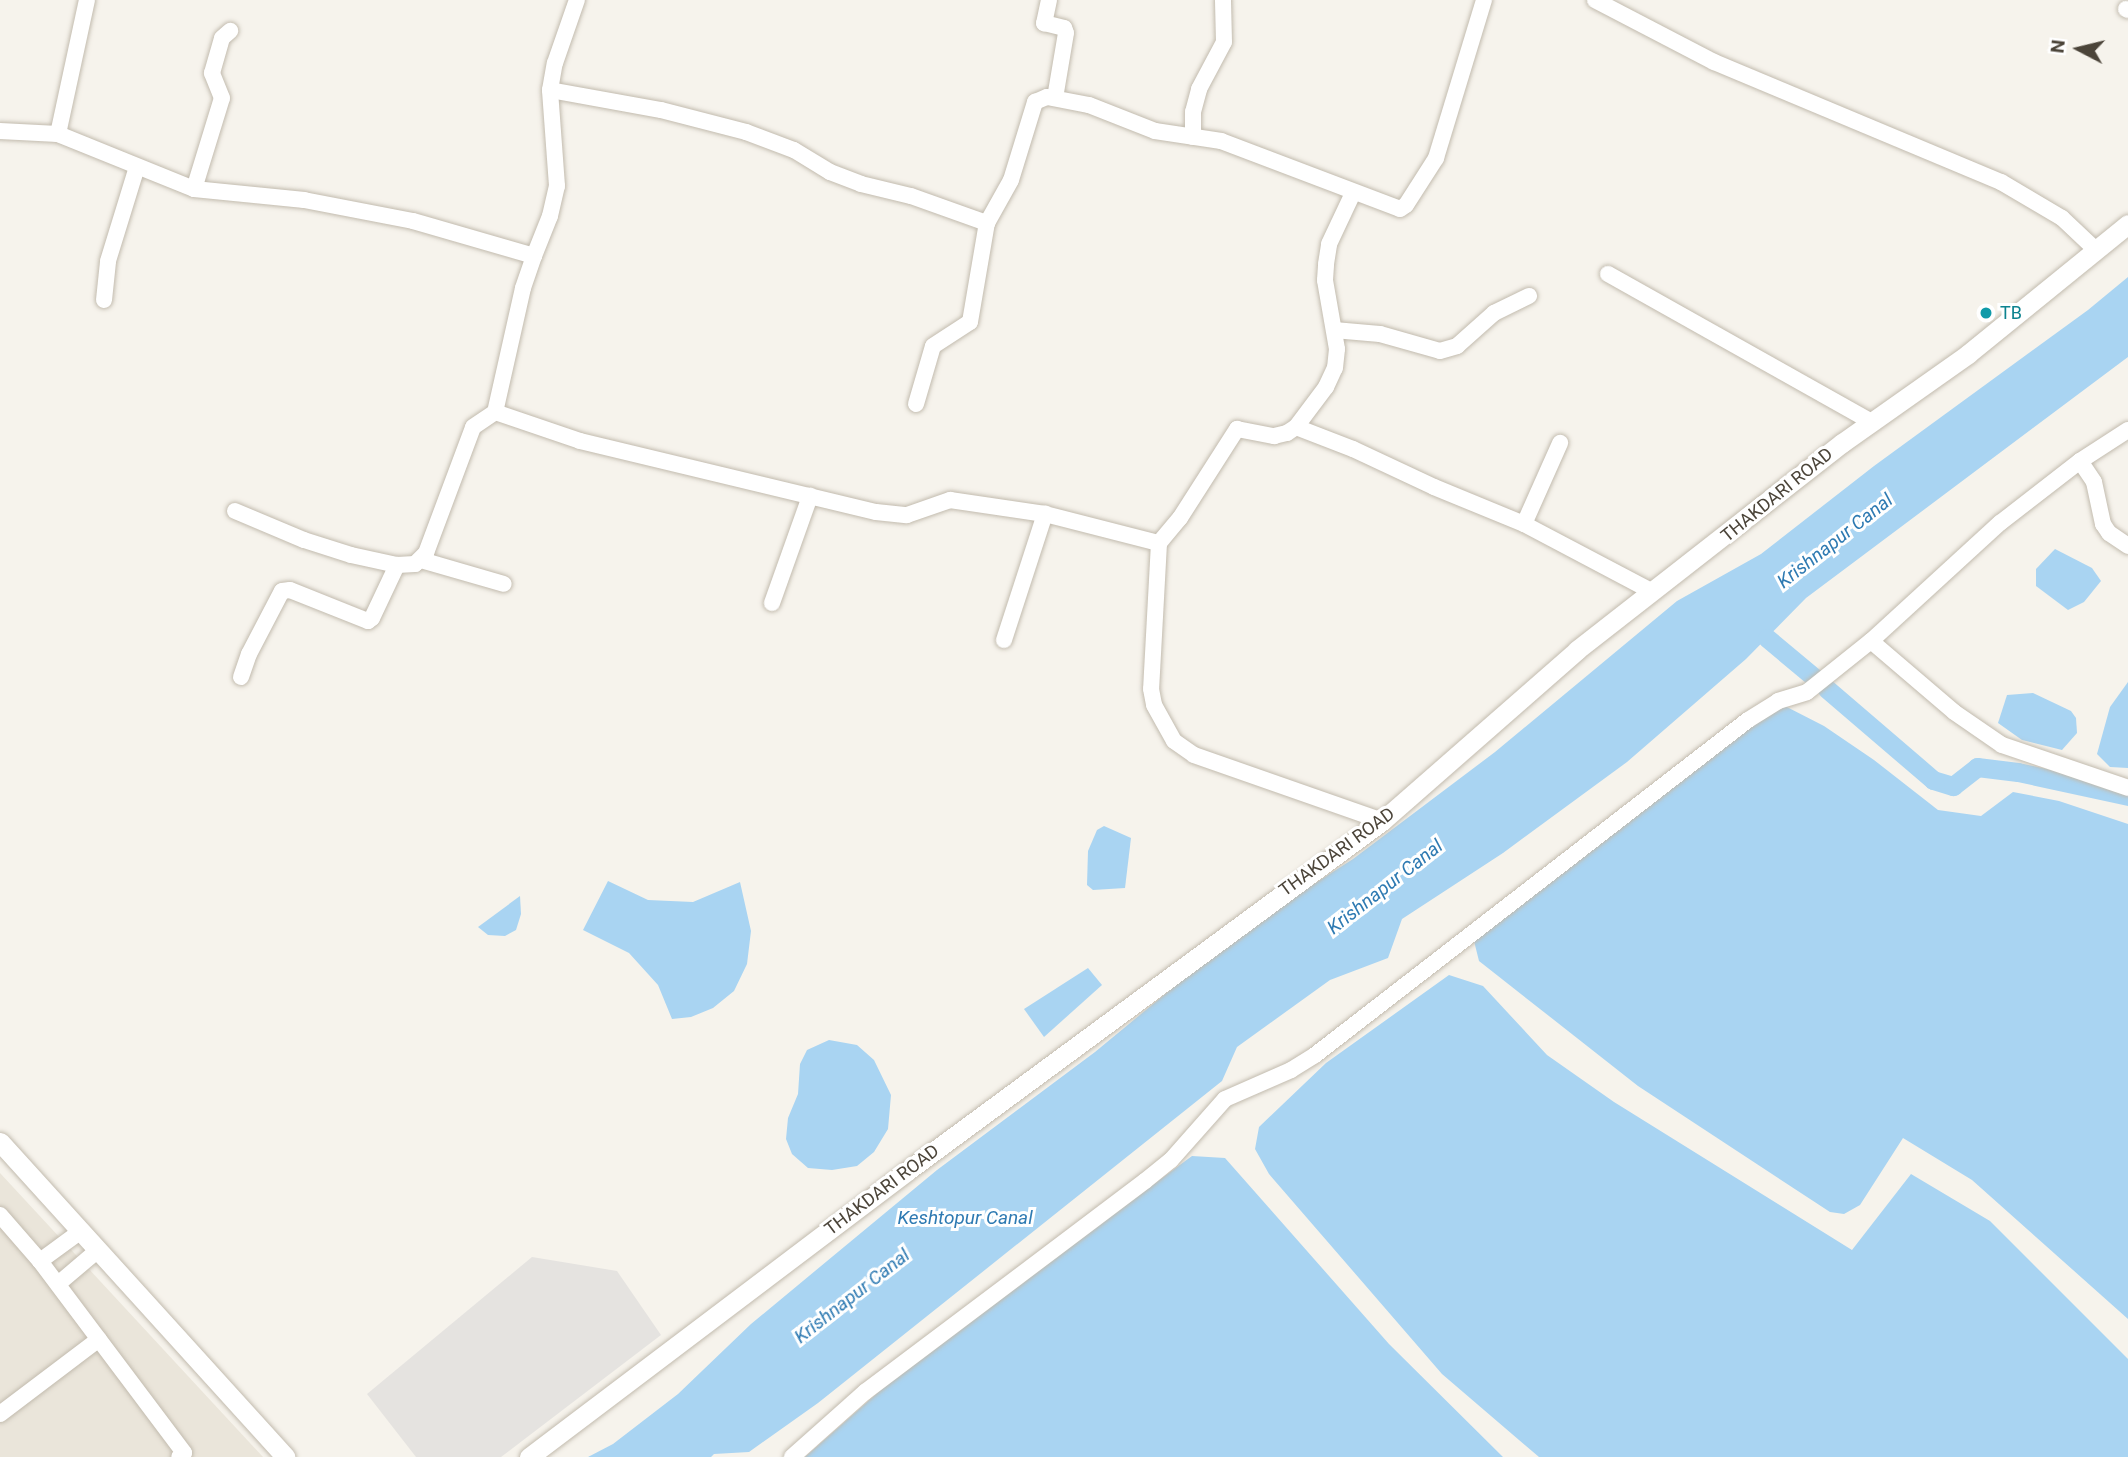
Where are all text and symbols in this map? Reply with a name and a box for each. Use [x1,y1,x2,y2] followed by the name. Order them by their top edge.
[2044,14,2114,84] north arrow
[2045,38,2070,54] text: N
[2000,302,2022,324] place label: TB
[1978,305,1994,321] marker: TB
[1717,443,1837,547] street label: THAKDARI ROAD
[1773,489,1897,593] water label: Krishnapur Canal
[1275,803,1399,901] street label: THAKDARI ROAD
[1323,835,1447,939] water label: Krishnapur Canal
[821,1140,943,1240] street label: THAKDARI ROAD
[897,1207,1033,1229] water label: Keshtopur Canal
[790,1244,914,1348] water label: Krishnapur Canal

